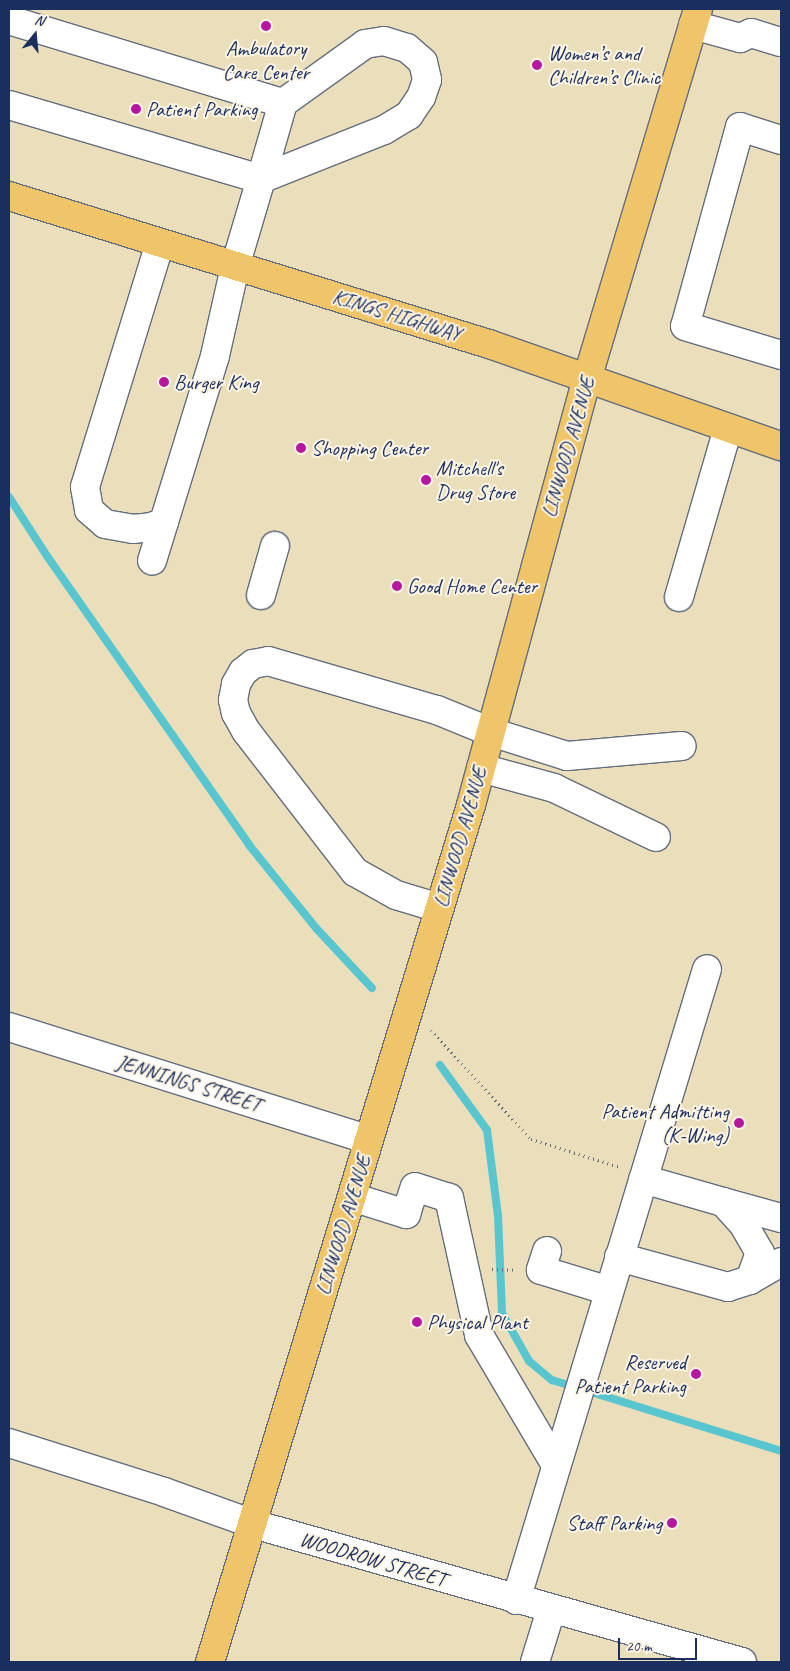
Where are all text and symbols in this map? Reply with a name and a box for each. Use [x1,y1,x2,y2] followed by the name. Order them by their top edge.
[10,10,60,60] north arrow
[33,11,46,30] text: N
[259,19,273,33] marker: Ambulatory Care Center
[223,35,309,85] place label: Ambulatory Care Center
[548,40,661,90] place label: Women’s and Children’s Clinic
[530,58,544,72] marker: Women’s and Children’s Clinic
[146,96,257,122] place label: Patient Parking
[130,103,142,115] marker: Patient Parking
[329,283,465,347] street label: KINGS HIGHWAY
[174,369,259,395] place label: Burger King
[536,374,600,520] street label: LINWOOD AVENUE
[158,376,170,388] marker: Burger King
[311,435,428,461] place label: Shopping Center
[295,442,307,454] marker: Shopping Center
[436,455,516,505] place label: Mitchell's Drug Store
[420,474,432,486] marker: Mitchell's Drug Store
[407,573,536,599] place label: Good Home Center
[391,580,403,592] marker: Good Home Center
[428,764,492,910] street label: LINWOOD AVENUE
[114,1049,264,1117] street label: JENNINGS STREET
[601,1098,729,1148] place label: Patient Admitting (K-Wing)
[733,1117,745,1129] marker: Patient Admitting (K-Wing)
[310,1152,376,1298] street label: LINWOOD AVENUE
[427,1309,529,1335] place label: Physical Plant
[411,1316,423,1328] marker: Physical Plant
[575,1349,686,1399] place label: Reserved Patient Parking
[690,1368,702,1380] marker: Reserved Patient Parking
[566,1510,662,1536] place label: Staff Parking
[666,1517,678,1529] marker: Staff Parking
[297,1526,449,1592] street label: WOODROW STREET
[620,1628,699,1660] scale bar
[626,1637,652,1656] text: 20 m

